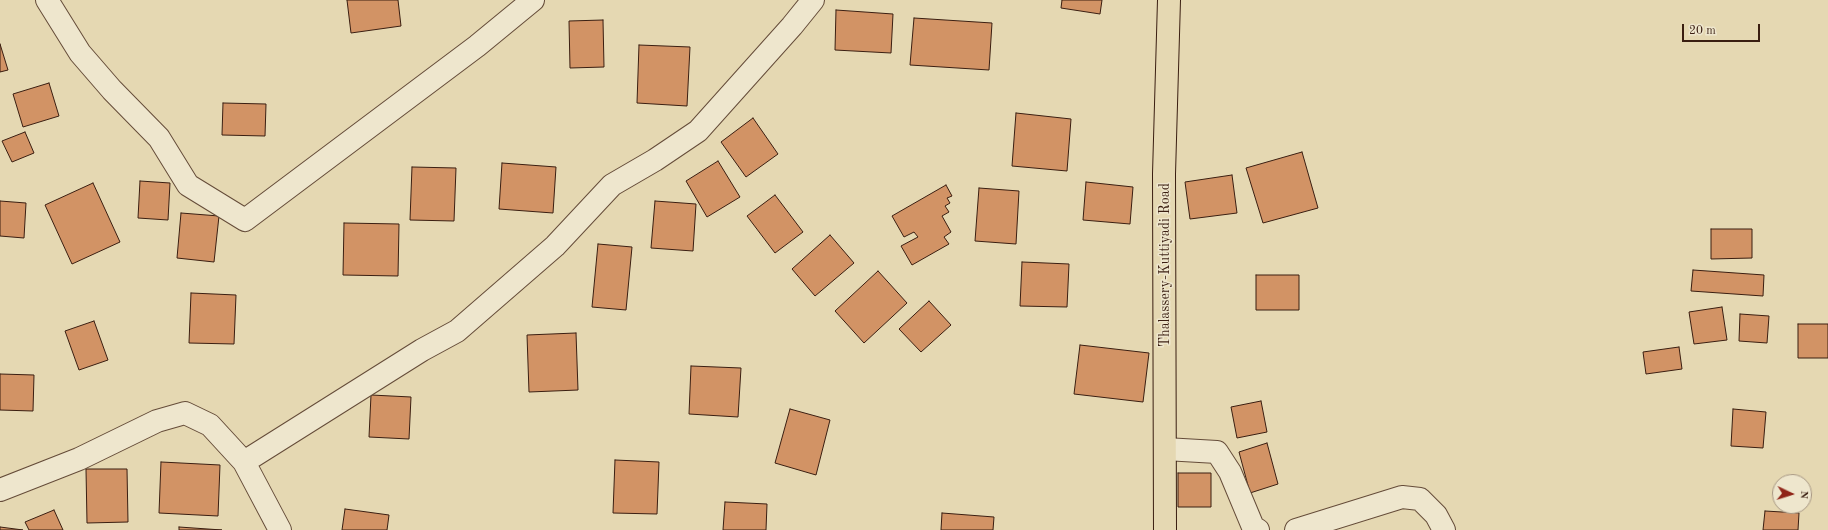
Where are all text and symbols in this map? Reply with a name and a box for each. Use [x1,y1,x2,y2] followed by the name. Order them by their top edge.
[1684,16,1762,42] scale bar
[1689,25,1716,37] text: 20 m
[1157,183,1173,347] street label: Thalassery-Kuttiyadi Road
[1772,474,1812,514] north arrow
[1798,490,1809,499] text: N

